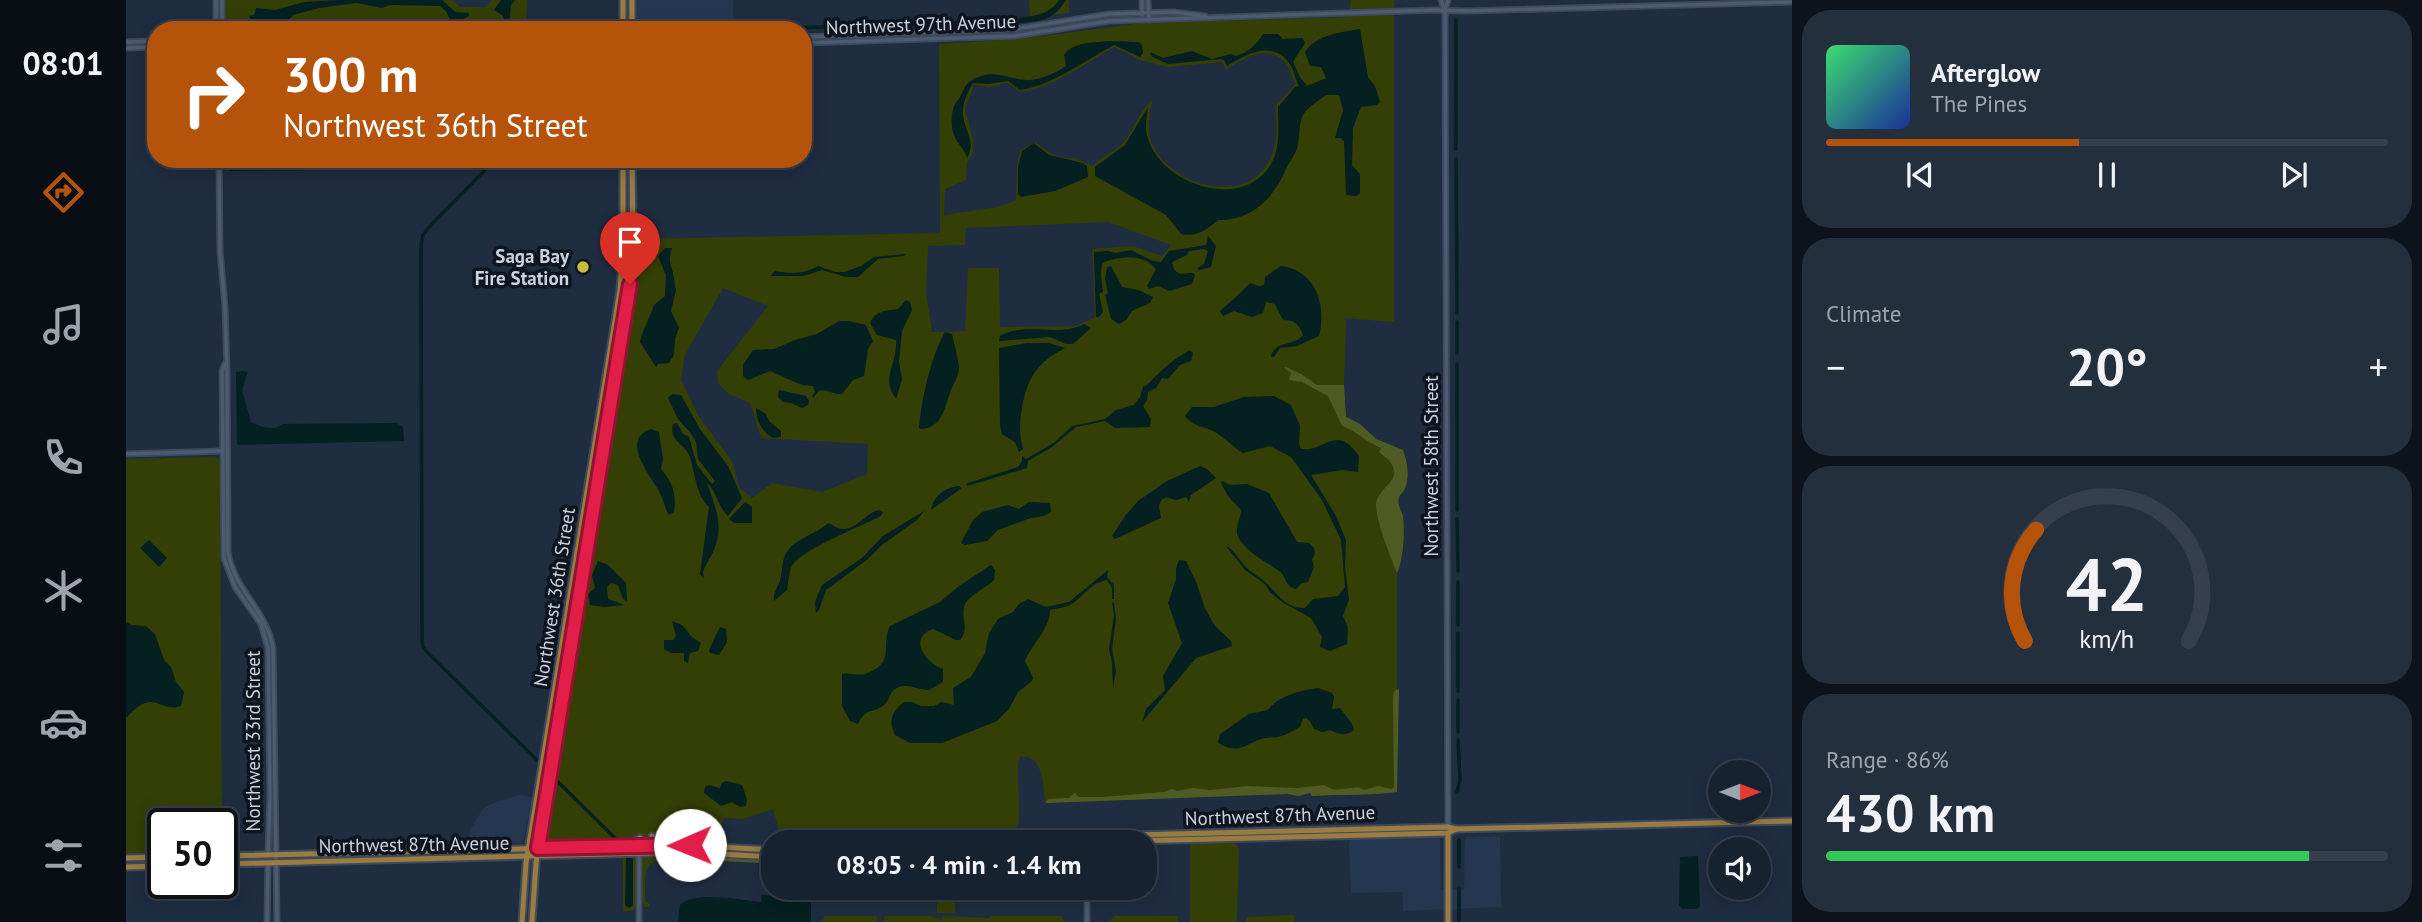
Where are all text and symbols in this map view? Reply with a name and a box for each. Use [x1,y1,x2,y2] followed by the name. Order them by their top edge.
[825,9,1017,39] street label: Northwest 97th Avenue
[22,42,104,84] text: 08:01
[283,42,418,106] text: 300 m
[168,49,259,140] icon: right
[1931,56,2040,89] text: Afterglow
[1931,89,2027,118] text: The Pines
[283,104,588,146] text: Northwest 36th Street
[1901,156,1939,194] icon: previous
[2088,156,2126,194] icon: pause
[2275,156,2313,194] icon: next
[39,168,88,217] icon: directions
[600,212,660,284] pin
[611,223,649,261] icon: arrive
[475,244,570,290] place label: Saga Bay Fire Station
[575,259,591,275] marker: Saga Bay Fire Station
[1826,299,1901,328] text: Climate
[39,300,88,349] icon: music
[2066,333,2148,400] text: 20°
[1826,342,1845,391] text: −
[2369,342,2388,391] text: +
[1419,375,1443,556] street label: Northwest 58th Street
[39,433,88,482] icon: phone
[528,505,580,688] street label: Northwest 36th Street
[2066,537,2148,631] text: 42
[39,566,88,615] icon: climate
[2080,623,2134,655] text: km/h
[241,650,265,831] street label: Northwest 33rd Street
[39,698,88,747] icon: car
[1826,745,1949,774] text: Range · 86%
[1708,760,1771,822] north arrow
[1708,760,1771,900] map controls
[1826,779,1995,846] text: 430 km
[1184,800,1376,830] street label: Northwest 87th Avenue
[147,808,238,899] speed limit sign: 50
[653,808,727,882] position arrow
[318,830,510,858] street label: Northwest 87th Avenue
[39,831,88,880] icon: filters
[1708,837,1771,900] button: sound
[837,848,1082,881] text: 08:05 · 4 min · 1.4 km

